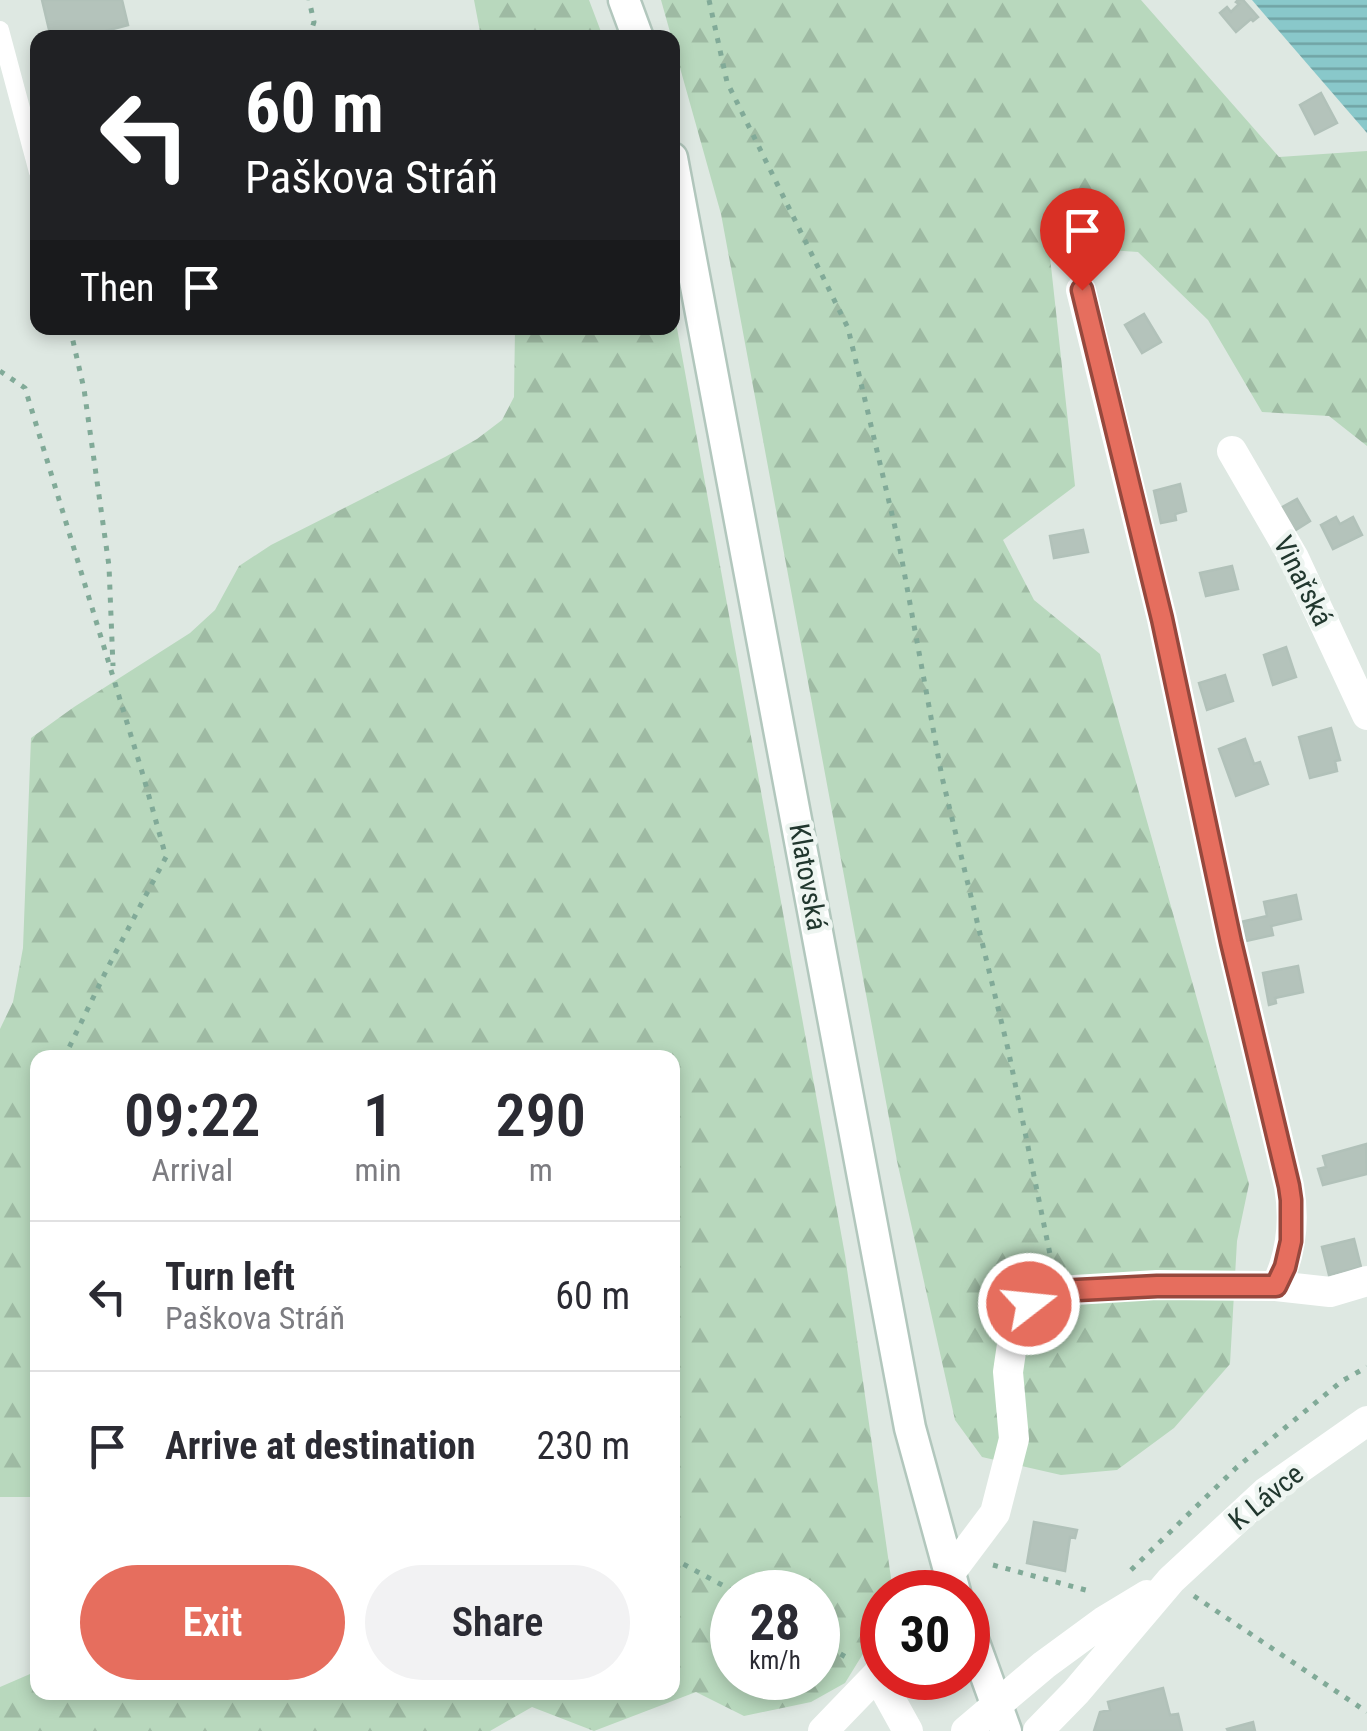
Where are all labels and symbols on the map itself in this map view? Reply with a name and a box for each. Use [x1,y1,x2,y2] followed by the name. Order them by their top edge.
[1040,188,1125,291] pin
[1266,531,1340,631] street label: Vinařská
[782,821,834,933] street label: Klatovská
[977,1252,1081,1356] position arrow
[1222,1457,1310,1537] street label: K Lávce
[860,1570,990,1700] speed limit sign: 30

